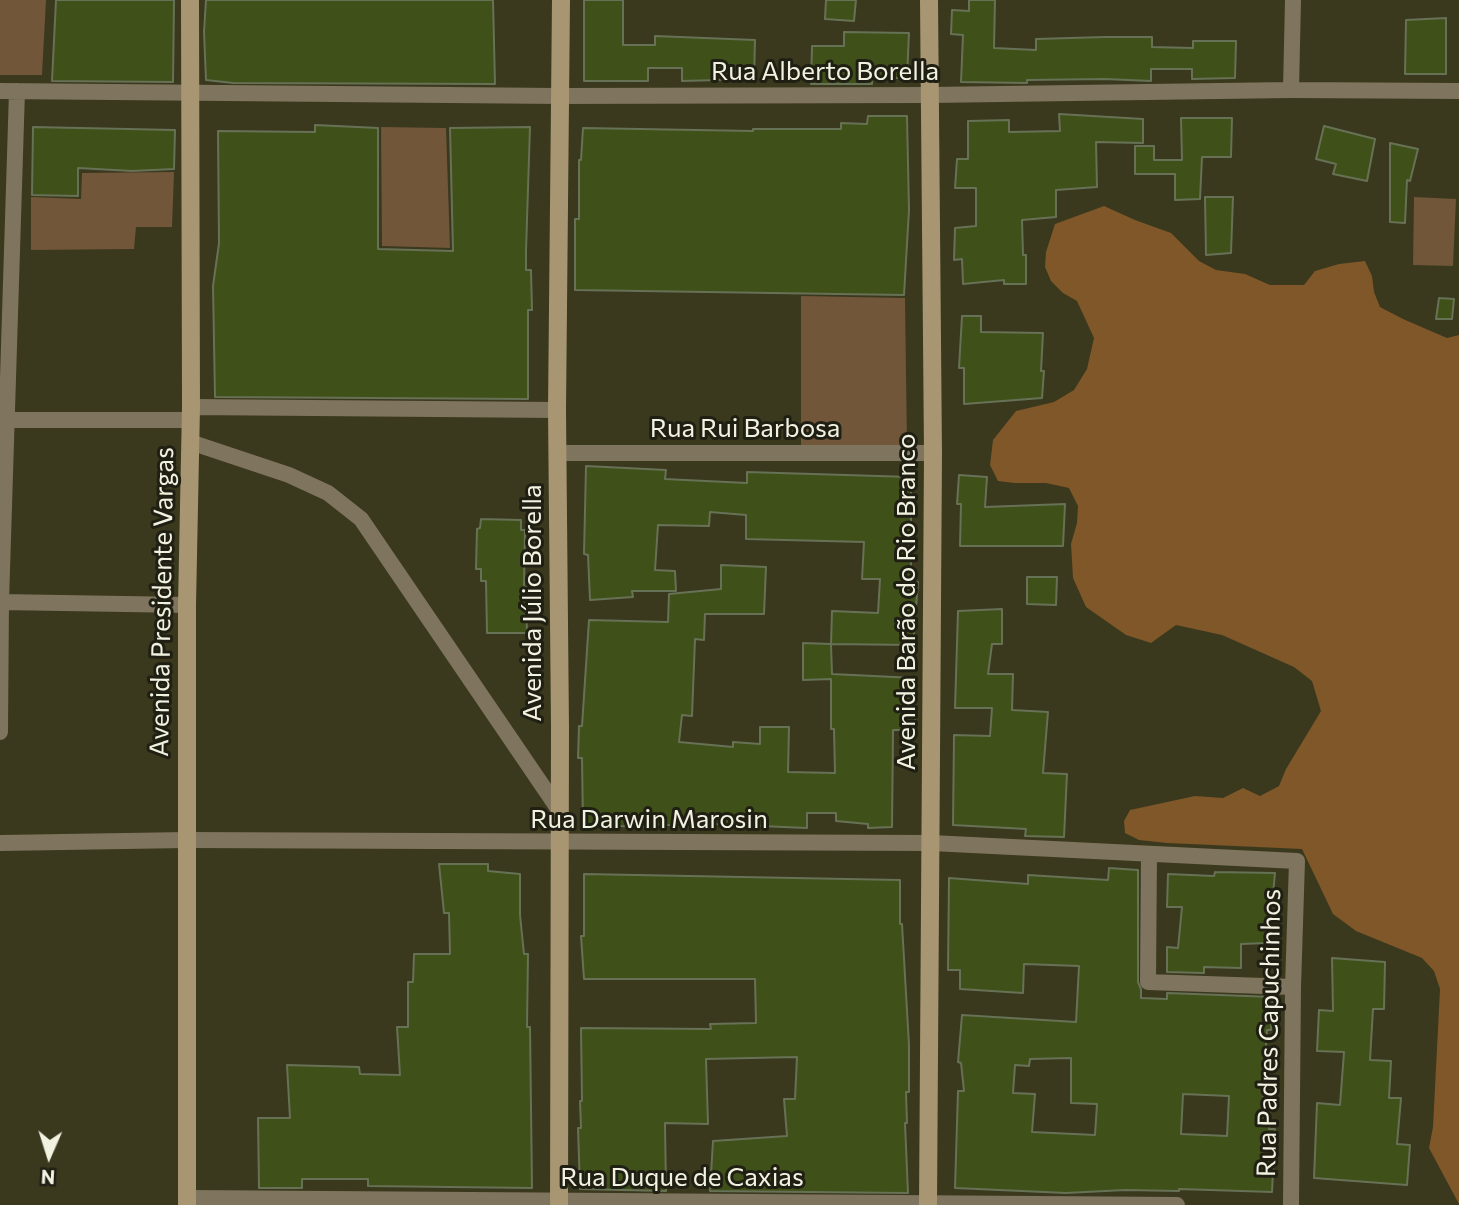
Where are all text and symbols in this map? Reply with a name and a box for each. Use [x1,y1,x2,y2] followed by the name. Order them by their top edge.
[711,55,939,87] street label: Rua Alberto Borella
[650,412,840,444] street label: Rua Rui Barbosa
[890,433,922,771] street label: Avenida Barão do Rio Branco
[144,447,180,757] street label: Avenida Presidente Vargas
[516,484,548,722] street label: Avenida Júlio Borella
[530,803,768,835] street label: Rua Darwin Marosin
[1251,889,1287,1177] street label: Rua Padres Capuchinhos
[14,1121,84,1191] north arrow
[560,1161,804,1193] street label: Rua Duque de Caxias
[40,1166,56,1189] text: N

